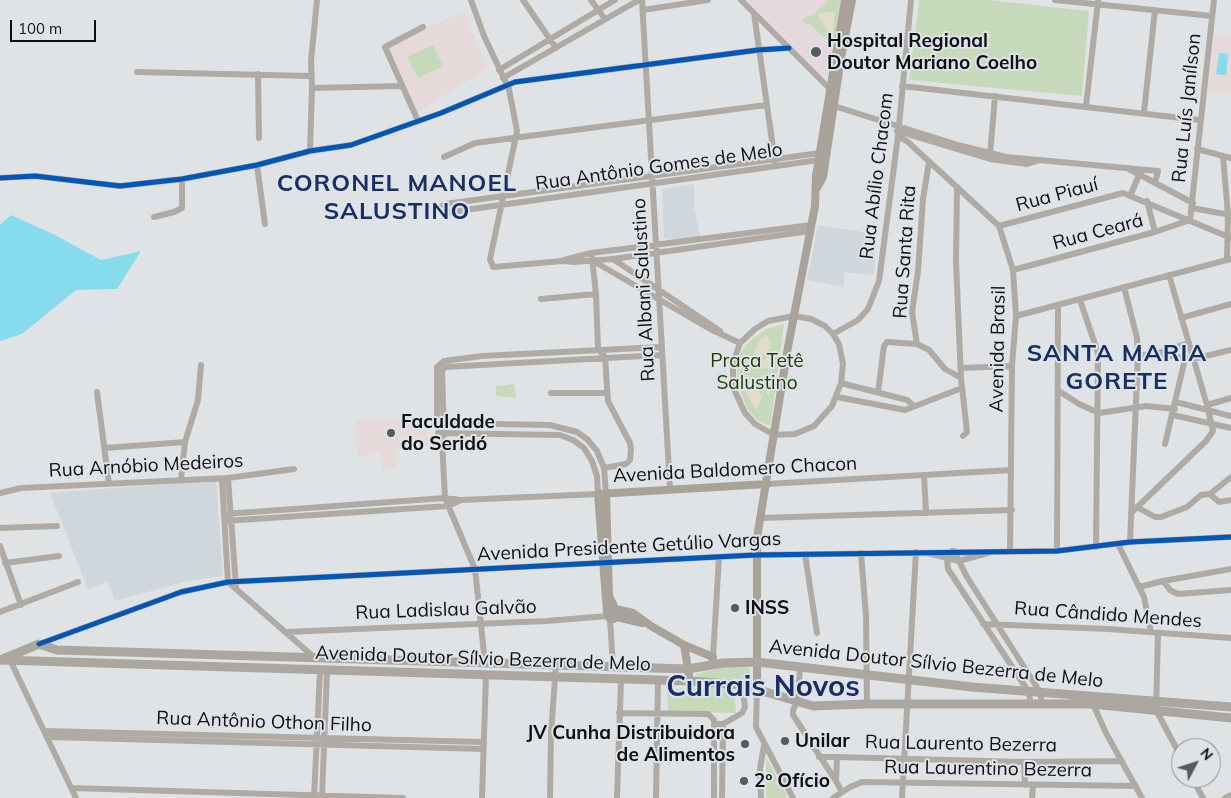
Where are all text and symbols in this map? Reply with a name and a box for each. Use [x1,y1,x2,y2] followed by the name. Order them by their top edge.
[12,10,99,42] scale bar
[18,19,62,38] text: 100 m
[827,30,1037,74] place label: Hospital Regional Doutor Mariano Coelho
[1168,32,1206,184] street label: Rua Luís Janílson
[809,45,823,59] marker: Hospital Regional Doutor Mariano Coelho
[855,91,899,261] street label: Rua Abílio Chacom
[534,138,784,196] street label: Rua Antônio Gomes de Melo
[275,170,519,226] district label: CORONEL MANOEL SALUSTINO
[1013,173,1101,217] street label: Rua Piauí
[889,185,921,319] street label: Rua Santa Rita
[628,198,660,382] street label: Rua Albani Salustino
[1050,209,1146,255] street label: Rua Ceará
[985,285,1011,413] street label: Avenida Brasil
[1025,340,1209,396] district label: SANTA MARIA GORETE
[710,350,804,394] park label: Praça Tetê Salustino
[401,411,495,455] place label: Faculdade do Seridó
[385,427,397,439] marker: Faculdade do Seridó
[48,450,244,482] street label: Rua Arnóbio Medeiros
[612,452,858,488] street label: Avenida Baldomero Chacon
[476,528,782,566] street label: Avenida Presidente Getúlio Vargas
[355,595,537,625] street label: Rua Ladislau Galvão
[745,597,789,619] place label: INSS
[1013,597,1203,633] street label: Rua Cândido Mendes
[729,602,741,614] marker: INSS
[768,635,1104,693] street label: Avenida Doutor Sílvio Bezerra de Melo
[315,642,651,676] street label: Avenida Doutor Sílvio Bezerra de Melo
[666,670,860,704] district label: Currais Novos
[156,707,372,737] street label: Rua Antônio Othon Filho
[526,722,735,766] place label: JV Cunha Distribuidora de Alimentos
[795,730,850,752] place label: Unilar
[865,731,1057,757] street label: Rua Laurento Bezerra
[779,735,791,747] marker: Unilar
[739,738,751,750] marker: JV Cunha Distribuidora de Alimentos
[1171,738,1221,788] north arrow
[1196,744,1217,764] text: N
[884,756,1092,782] street label: Rua Laurentino Bezerra
[754,770,830,792] place label: 2º Ofício
[738,775,750,787] marker: 2º Ofício

